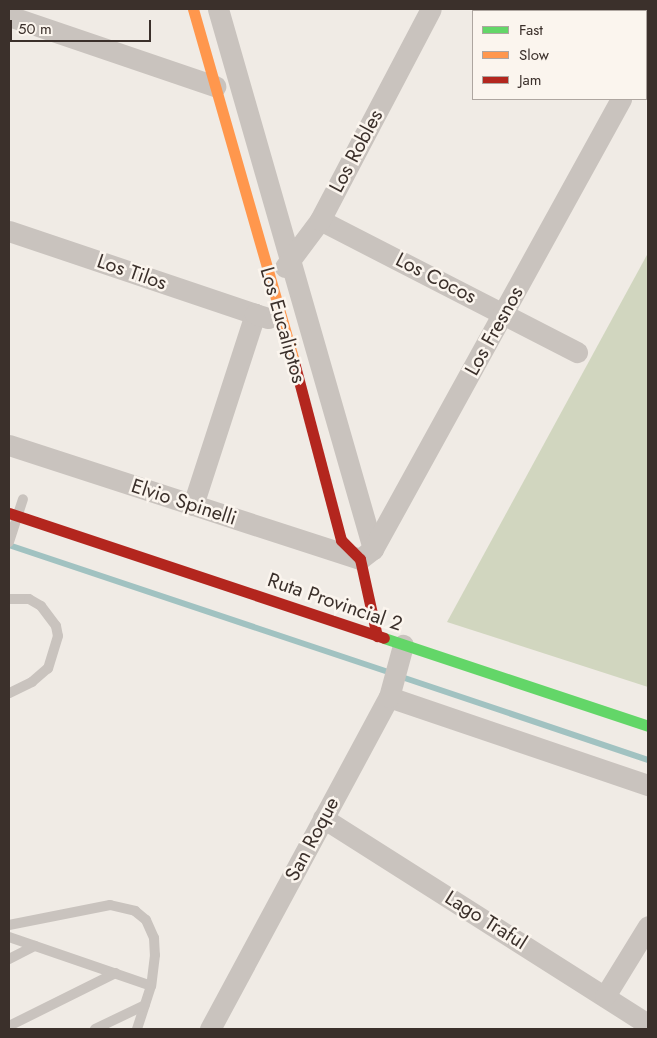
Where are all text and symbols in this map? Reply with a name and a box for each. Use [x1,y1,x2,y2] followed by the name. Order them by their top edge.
[12,10,154,42] scale bar
[472,10,647,100] legend
[18,18,52,40] text: 50 m
[519,19,543,41] text: Fast
[519,44,549,66] text: Slow
[519,69,542,91] text: Jam
[324,105,388,197] street label: Los Robles
[392,248,480,308] street label: Los Cocos
[94,249,170,295] street label: Los Tilos
[255,264,311,386] street label: Los Eucaliptos
[460,282,528,380] street label: Los Fresnos
[128,474,240,530] street label: Elvio Spinelli
[265,568,405,636] street label: Ruta Provincial 2
[280,793,344,885] street label: San Roque
[441,885,531,955] street label: Lago Traful

